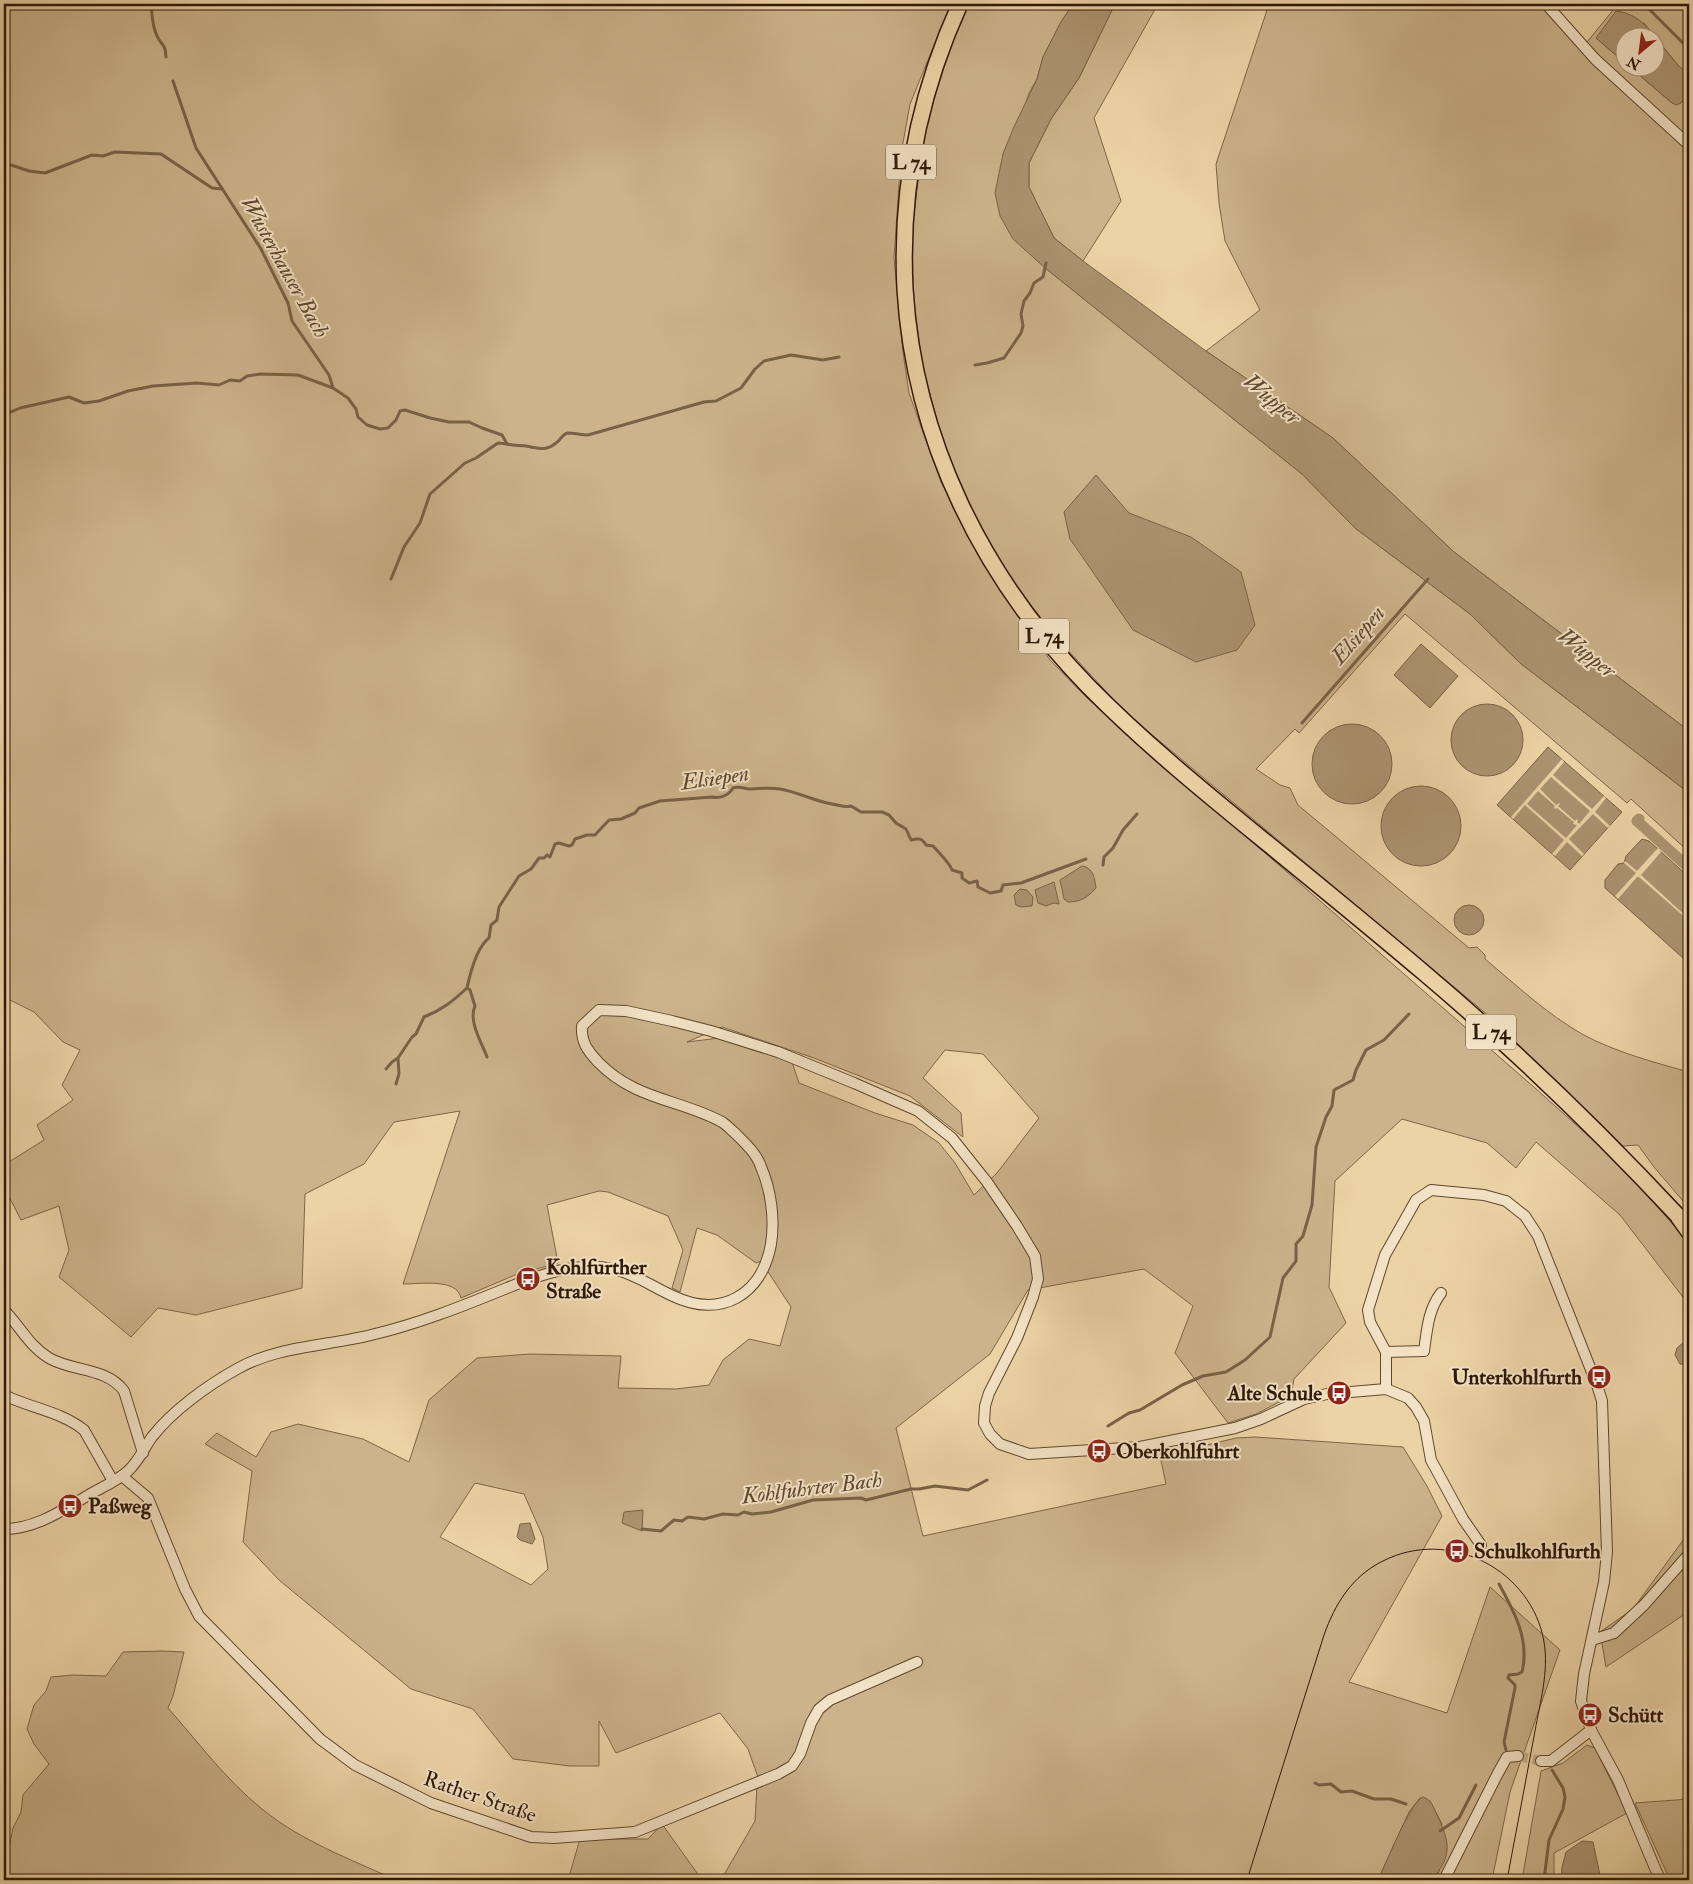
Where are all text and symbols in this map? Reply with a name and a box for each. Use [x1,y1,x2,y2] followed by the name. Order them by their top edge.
[1616,28,1666,78] north arrow
[1624,52,1644,74] text: N
[886,144,936,180] road number: L 74
[235,191,335,343] water label: Wusterhauser Bach
[1238,367,1308,432] water label: Wupper
[1324,600,1391,672] water label: Elsiepen
[1019,618,1069,654] road number: L 74
[1552,622,1623,685] water label: Wupper
[677,759,751,797] water label: Elsiepen
[1466,1014,1516,1050] road number: L 74
[546,1254,648,1305] place label: Kohlfurther Straße
[515,1266,541,1292] bus stop icon: Kohlfurther Straße
[1451,1364,1582,1391] place label: Unterkohlfurth
[1586,1364,1612,1390] bus stop icon: Unterkohlfurth
[1226,1380,1322,1407] place label: Alte Schule
[1326,1380,1352,1406] bus stop icon: Alte Schule
[1086,1438,1112,1464] bus stop icon: Oberkohlfuhrt
[1116,1438,1240,1465] place label: Oberkohlfuhrt
[739,1465,884,1511] water label: Kohlfuhrter Bach
[57,1493,83,1519] bus stop icon: Paßweg
[88,1493,152,1520] place label: Paßweg
[1444,1538,1470,1564] bus stop icon: Schulkohlfurth
[1474,1538,1601,1565] place label: Schulkohlfurth
[1577,1702,1603,1728] bus stop icon: Schütt
[1608,1702,1664,1729] place label: Schütt
[420,1765,540,1829] street label: Rather Straße

